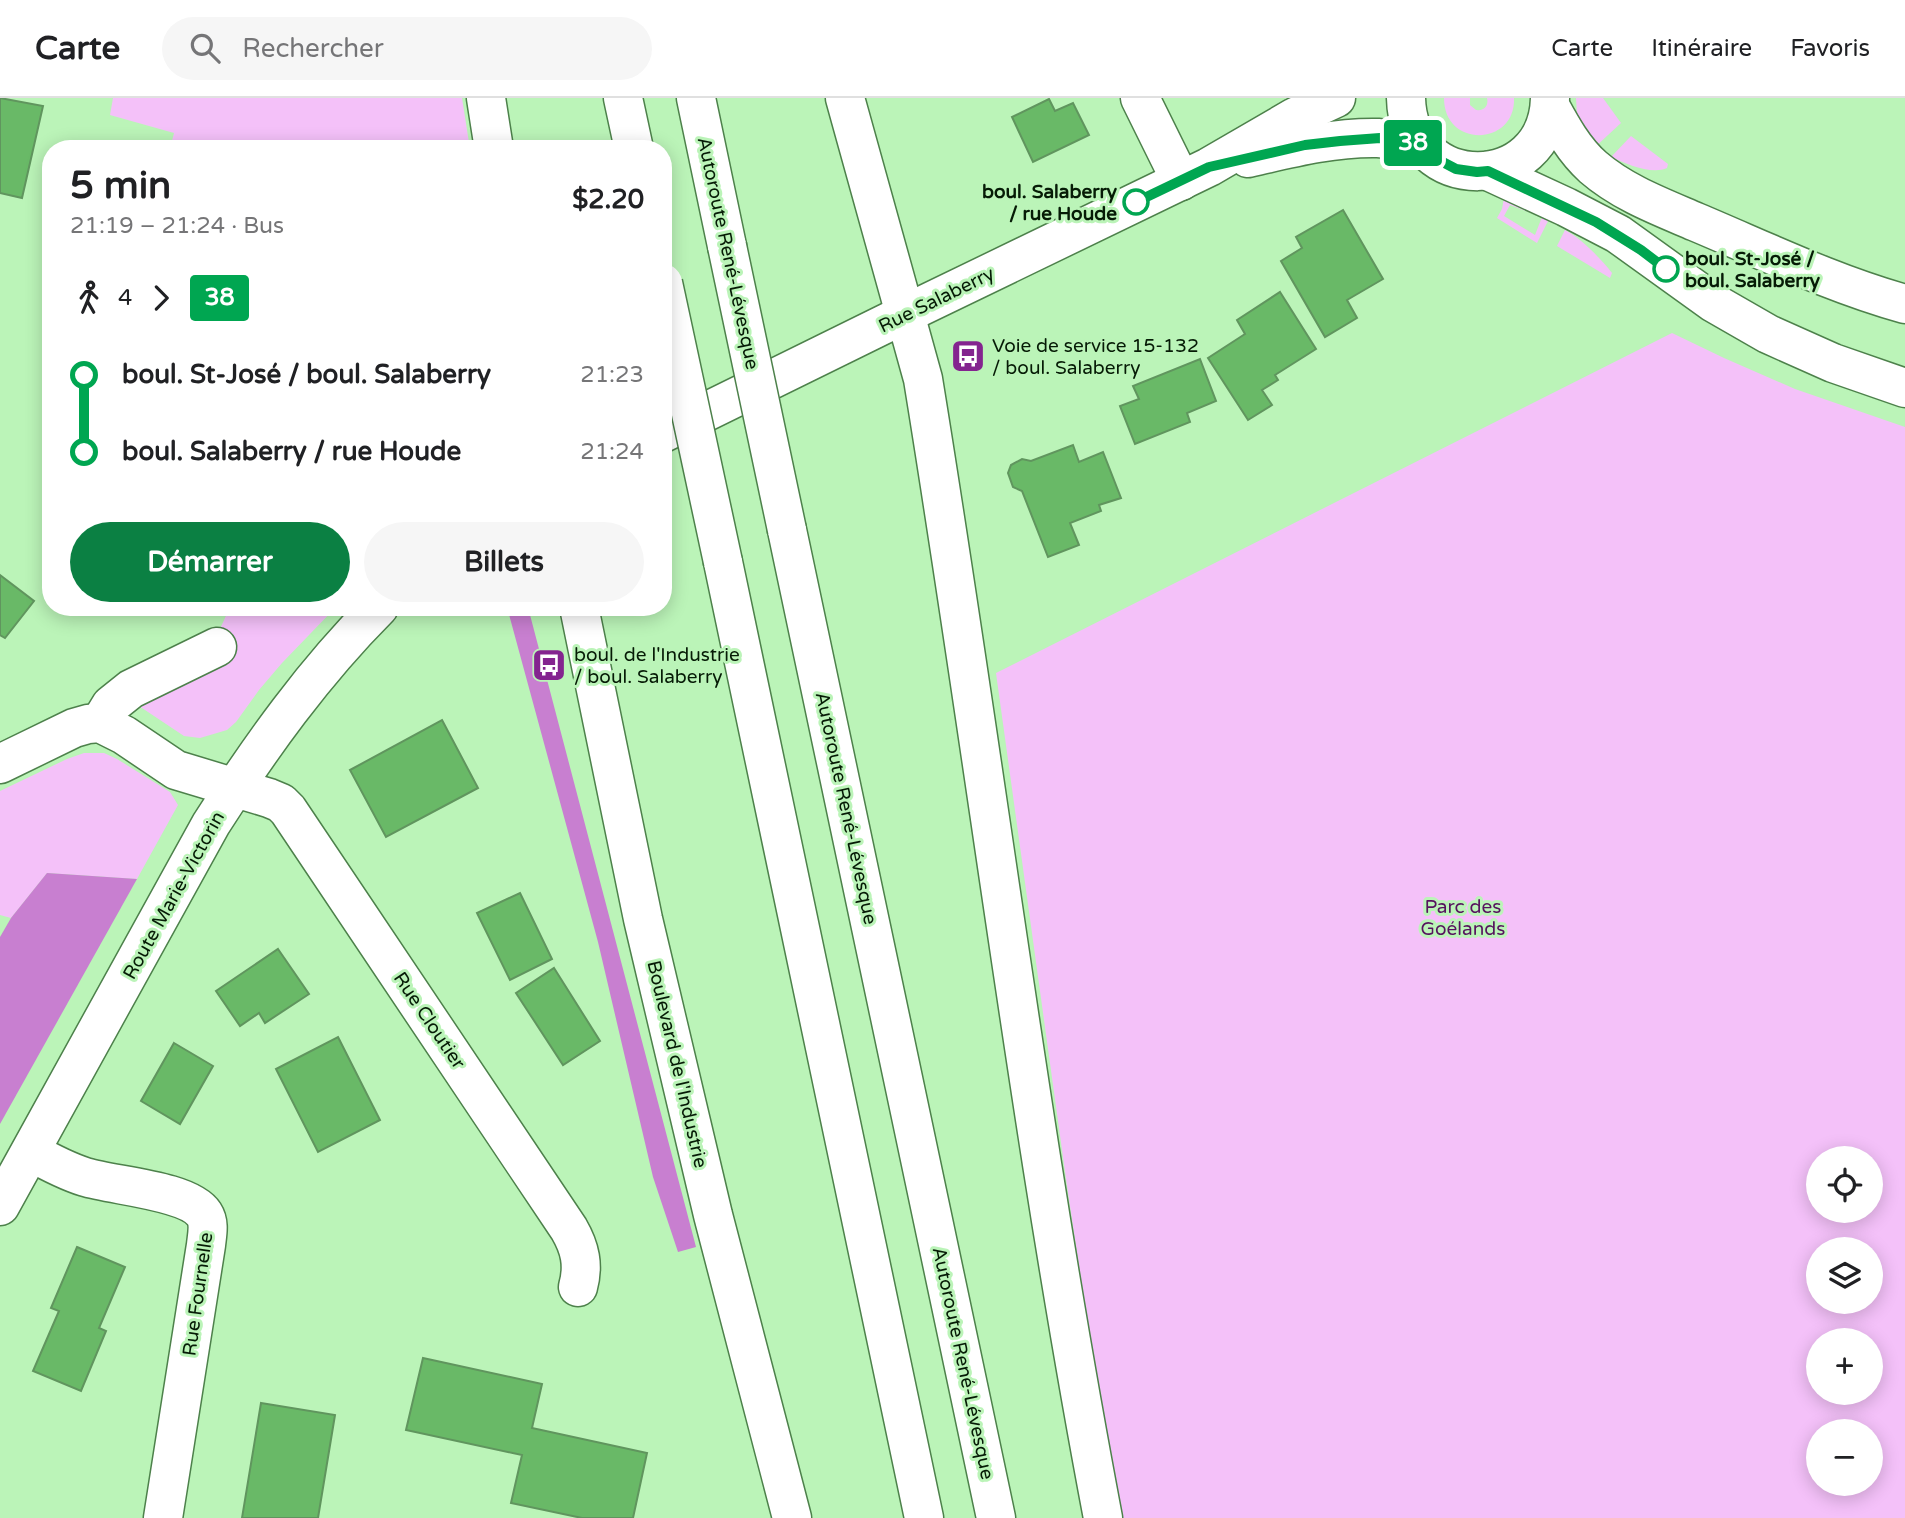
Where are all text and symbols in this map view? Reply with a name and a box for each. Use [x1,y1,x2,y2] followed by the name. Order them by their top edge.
[162,17,652,80] search box
[35,29,120,68] text: Carte
[186,29,224,67] icon: search
[242,33,384,64] text: Rechercher
[1551,34,1613,63] text: Carte
[1651,34,1752,63] text: Itinéraire
[1790,34,1870,63] text: Favoris
[1382,120,1444,166] line badge: 38
[1398,128,1428,157] text: 38
[693,135,763,371] street label: Autoroute René-Lévesque
[70,163,171,209] text: 5 min
[982,181,1118,225] place label: boul. Salaberry / rue Houde
[572,184,644,215] text: $2.20
[1123,189,1149,215] marker: boul. Salaberry / rue Houde
[70,212,284,240] text: 21:19 – 21:24 · Bus
[1685,248,1821,293] place label: boul. St-José / boul. Salaberry
[1653,256,1679,282] marker: boul. St-José / boul. Salaberry
[875,262,998,337] street label: Rue Salaberry
[70,279,108,317] icon: walk
[142,279,180,317] icon: forward
[204,283,235,312] text: 38
[118,284,132,312] text: 4
[992,335,1199,379] place label: Voie de service 15-132 / boul. Salaberry
[949,337,987,375] bus stop icon: Voie de service 15-132 / boul. Salaberry
[122,359,491,390] text: boul. St-José / boul. Salaberry
[580,361,644,389] text: 21:23
[122,436,461,467] text: boul. Salaberry / rue Houde
[580,438,644,466] text: 21:24
[70,522,350,602] button: Démarrer
[364,522,644,602] button: Billets
[574,644,740,688] place label: boul. de l'Industrie / boul. Salaberry
[530,646,568,684] bus stop icon: boul. de l'Industrie / boul. Salaberry
[811,690,881,926] street label: Autoroute René-Lévesque
[119,808,229,983] street label: Route Marie-Victorin
[1421,896,1505,940] park label: Parc des Goélands
[642,958,712,1170] street label: Boulevard de l'Industrie
[389,968,470,1074] street label: Rue Cloutier
[1806,1146,1883,1496] map controls
[1806,1146,1883,1223] button: locate
[178,1231,218,1357] street label: Rue Fournelle
[1806,1237,1883,1314] button: layers
[928,1245,998,1481] street label: Autoroute René-Lévesque
[1806,1328,1883,1405] button: +
[1806,1419,1883,1496] button: −

